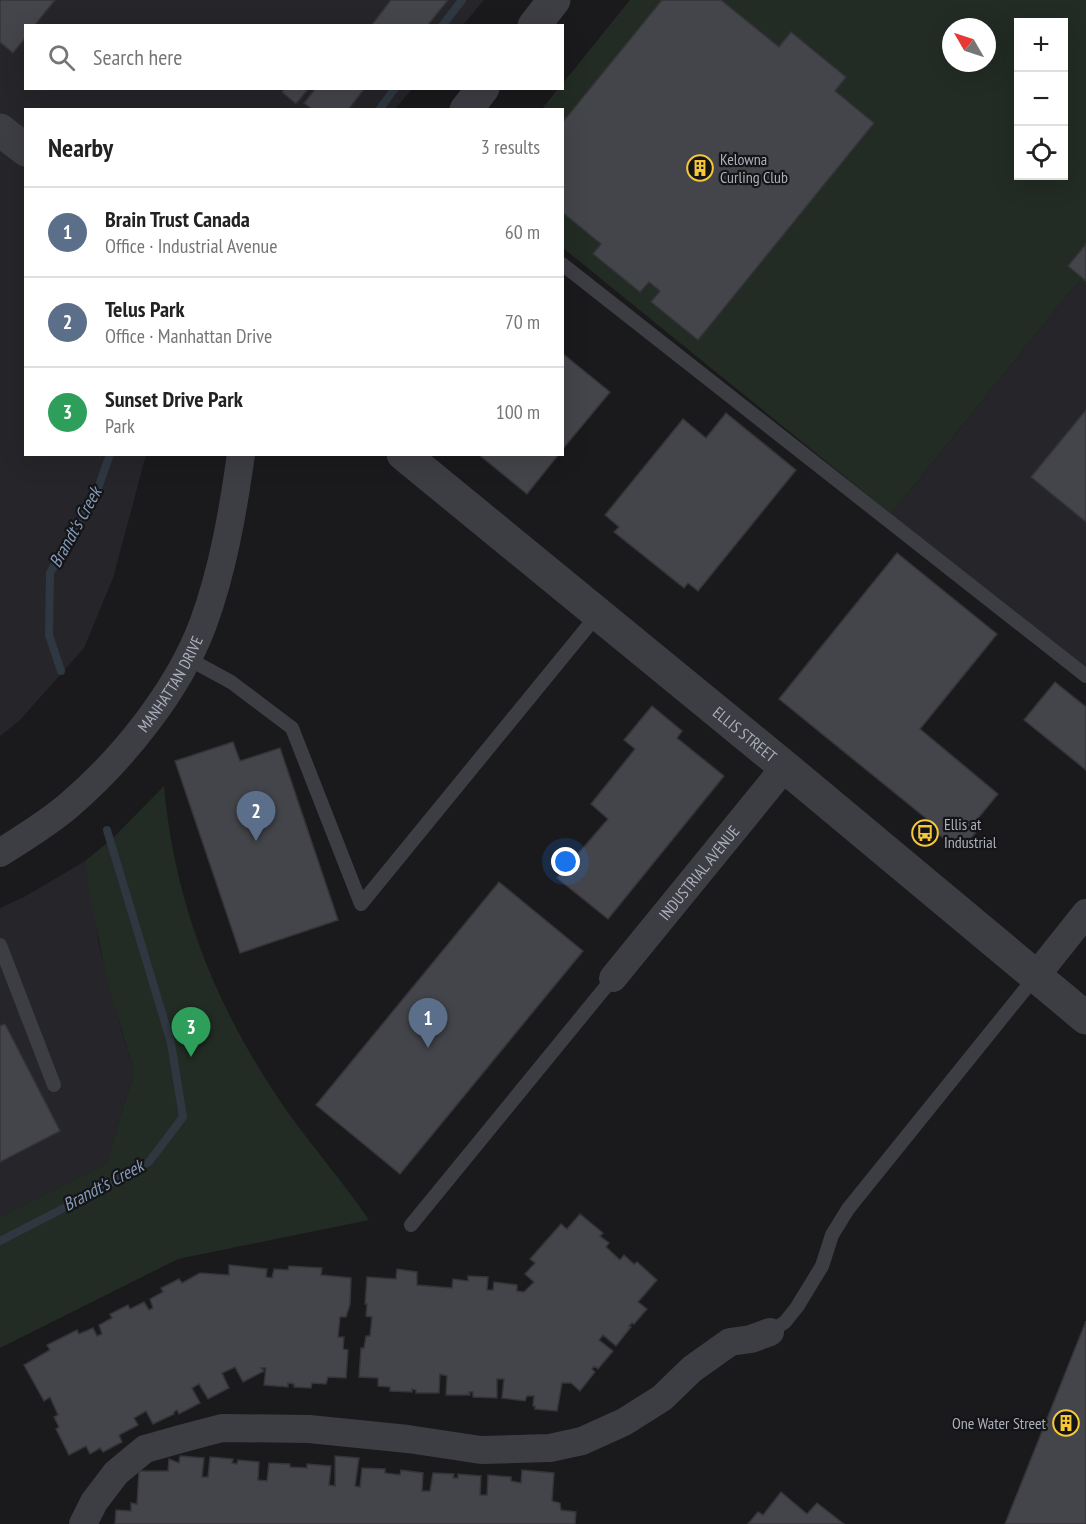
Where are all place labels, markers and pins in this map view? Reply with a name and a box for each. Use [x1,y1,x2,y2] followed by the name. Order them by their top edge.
[720,149,788,187] place label: Kelowna Curling Club
[685,153,715,183] building icon: Kelowna Curling Club
[236,792,276,841] pin: 2
[944,814,997,852] place label: Ellis at Industrial
[910,818,940,848] bus stop icon: Ellis at Industrial
[408,998,448,1048] pin: 1
[172,1008,210,1057] pin: 3
[1051,1408,1081,1438] building icon: One Water Street
[952,1413,1047,1433] place label: One Water Street

